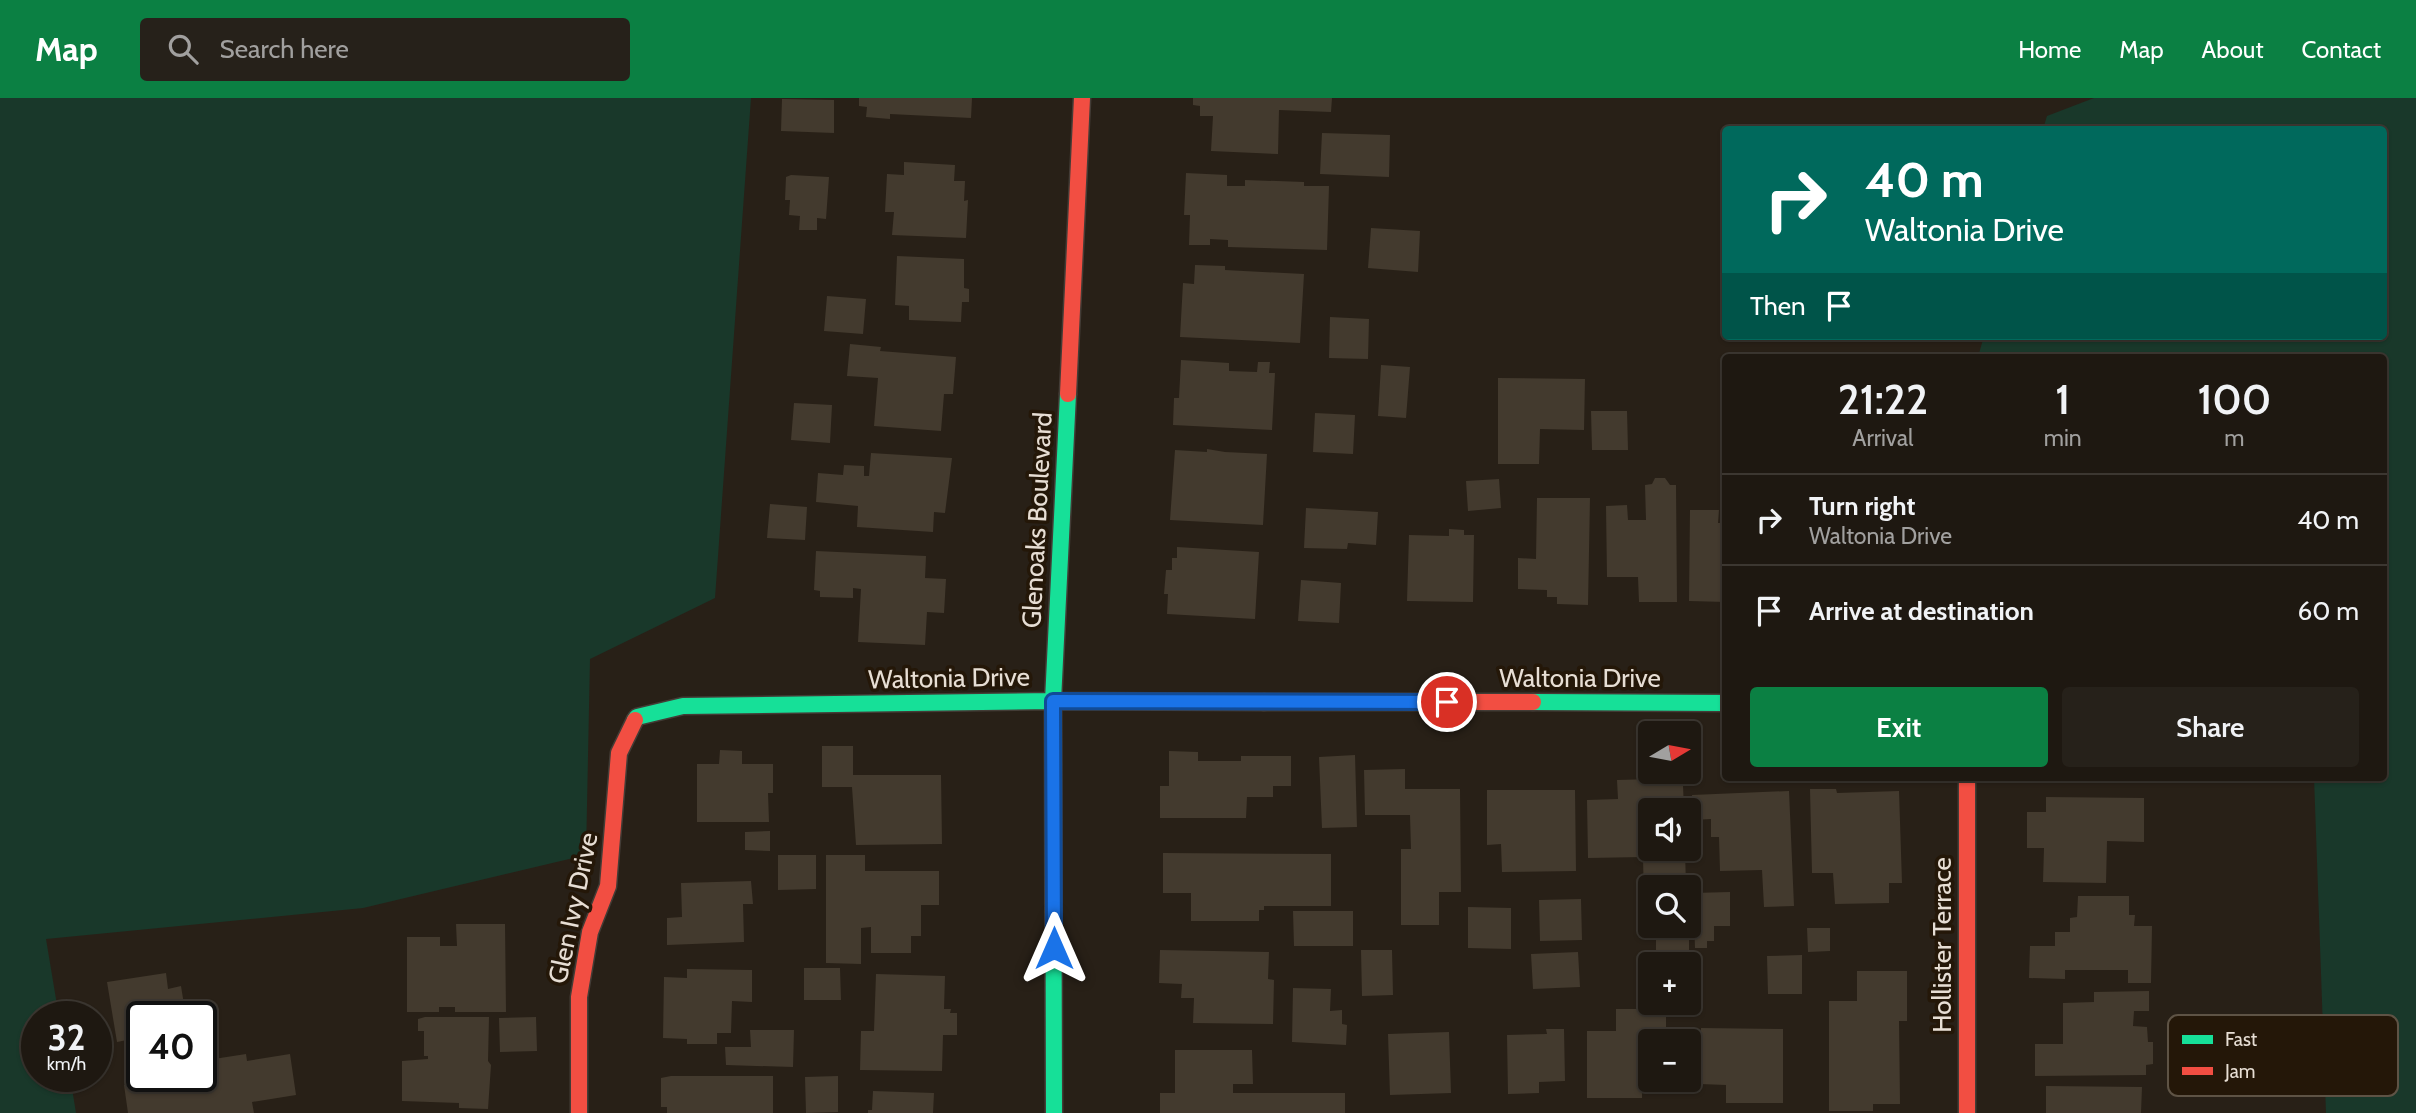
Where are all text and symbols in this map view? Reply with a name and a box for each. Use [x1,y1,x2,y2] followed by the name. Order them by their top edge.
[140,18,630,81] search box
[35,29,98,69] text: Map
[164,30,202,68] icon: search
[220,33,349,65] text: Search here
[2018,35,2081,64] text: Home
[2119,35,2164,64] text: Map
[2202,35,2264,64] text: About
[2302,35,2381,64] text: Contact
[1865,150,1984,209] text: 40 m
[1750,154,1841,245] icon: right
[1865,210,2064,249] text: Waltonia Drive
[1820,287,1858,325] icon: arrive
[1750,290,1806,322] text: Then
[1838,373,1928,425] text: 21:22
[2055,373,2070,425] text: 1
[2197,373,2271,425] text: 100
[1015,411,1059,629] street label: Glenoaks Boulevard
[1852,424,1914,452] text: Arrival
[2044,424,2082,452] text: min
[2224,424,2244,452] text: m
[1809,490,1915,522] text: Turn right
[1750,501,1788,539] icon: right
[2297,504,2359,536] text: 40 m
[1809,522,1952,550] text: Waltonia Drive
[1750,592,1788,630] icon: arrive
[1809,595,2034,627] text: Arrive at destination
[2297,595,2359,627] text: 60 m
[868,661,1030,695] street label: Waltonia Drive
[1499,662,1661,694] street label: Waltonia Drive
[1417,672,1477,732] pin
[1428,683,1466,721] icon: arrive
[1750,687,2048,767] button: Exit
[2062,687,2359,767] button: Share
[1638,721,1701,784] north arrow
[1638,721,1701,1092] map controls
[1638,798,1701,861] button: sound
[541,830,605,986] street label: Glen Ivy Drive
[1926,857,1958,1033] street label: Hollister Terrace
[1638,875,1701,938] button: search
[1017,911,1091,985] position arrow
[1638,952,1701,1015] button: +
[126,1001,217,1092] speed limit sign: 40
[2168,1015,2398,1096] legend
[48,1016,85,1059] text: 32
[2225,1028,2258,1051] text: Fast
[1638,1029,1701,1092] button: −
[47,1053,86,1075] text: km/h
[2224,1060,2255,1083] text: Jam

